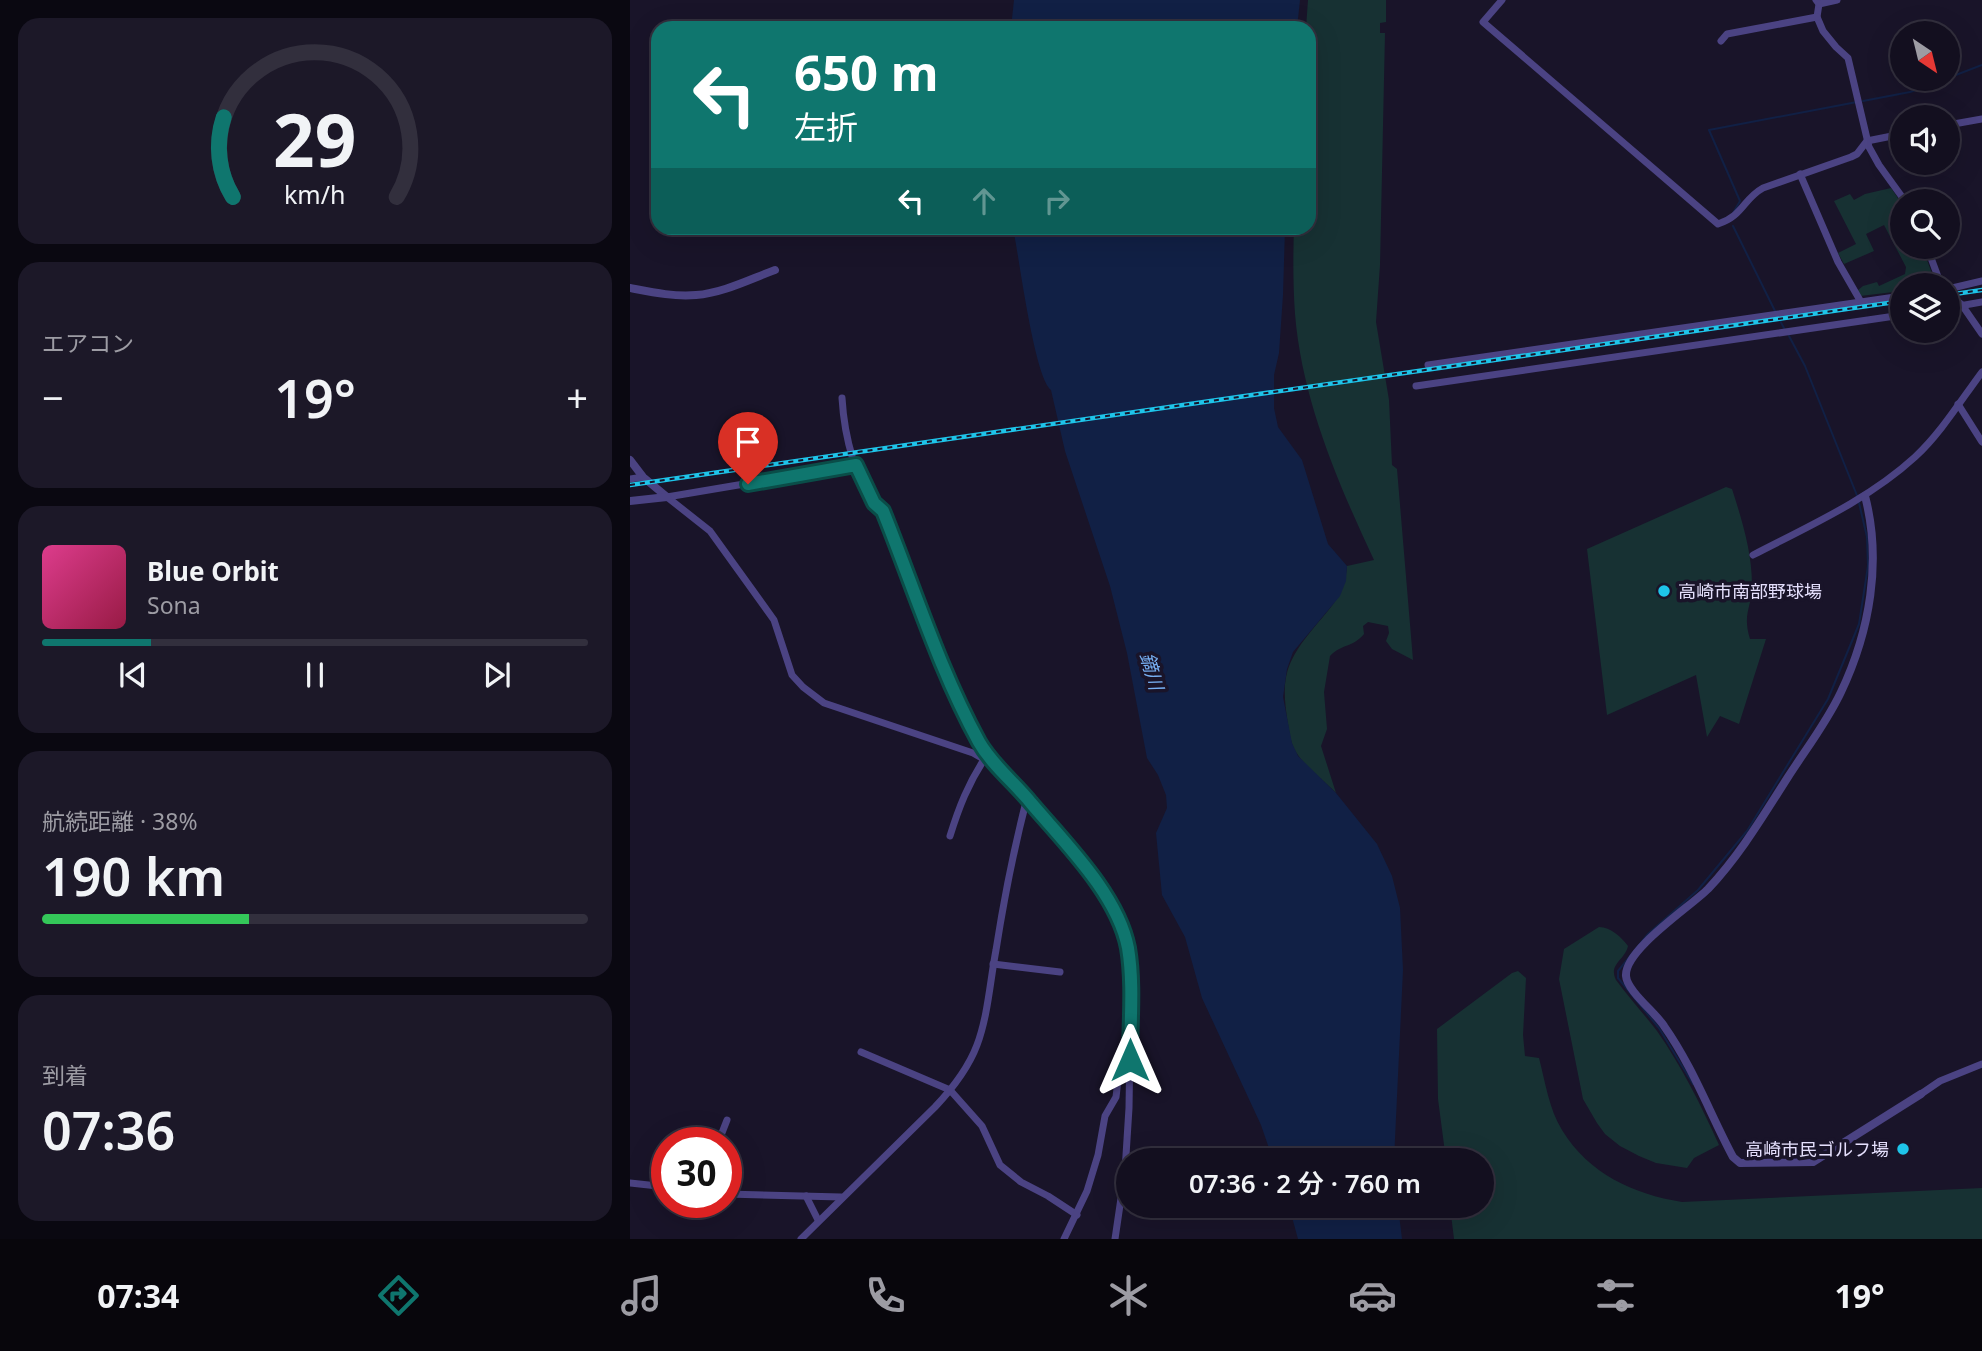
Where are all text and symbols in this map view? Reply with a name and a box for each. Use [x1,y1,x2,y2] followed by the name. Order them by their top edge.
[1890,21,1960,91] north arrow
[1890,21,1960,343] map controls
[794,39,939,105] text: 650 m
[679,49,770,140] icon: left
[273,89,357,188] text: 29
[794,105,858,148] text: 左折
[1890,105,1960,175] button: sound
[284,177,346,211] text: km/h
[892,182,930,220] icon: left
[965,182,1003,220] icon: ahead
[1038,182,1076,220] icon: right
[1890,189,1960,259] button: search
[1890,273,1960,343] button: layers
[42,327,134,359] text: エアコン
[274,362,356,433] text: 19°
[42,371,64,423] text: −
[566,371,588,423] text: +
[718,412,778,484] pin
[729,423,767,461] icon: arrive
[147,553,279,589] text: Blue Orbit
[1678,579,1822,603] place label: 高崎市南部野球場
[1656,583,1672,599] marker: 高崎市南部野球場
[147,589,201,621] text: Sona
[1134,649,1170,695] water label: 鏑川
[114,656,152,694] icon: previous
[296,656,334,694] icon: pause
[478,656,516,694] icon: next
[42,805,198,837] text: 航続距離 · 38%
[42,840,225,911] text: 190 km
[1093,1023,1167,1097] position arrow
[42,1059,88,1091] text: 到着
[42,1094,175,1165] text: 07:36
[651,1127,742,1218] speed limit sign: 30
[1745,1137,1889,1161] place label: 高崎市民ゴルフ場
[1895,1141,1911,1157] marker: 高崎市民ゴルフ場
[1189,1165,1421,1201] text: 07:36 · 2 分 · 760 m
[374,1271,423,1320] icon: directions
[617,1271,666,1320] icon: music
[861,1271,910,1320] icon: phone
[1104,1271,1153,1320] icon: climate
[1348,1271,1397,1320] icon: car
[1591,1271,1640,1320] icon: filters
[97,1274,179,1317] text: 07:34
[1835,1274,1885,1317] text: 19°

